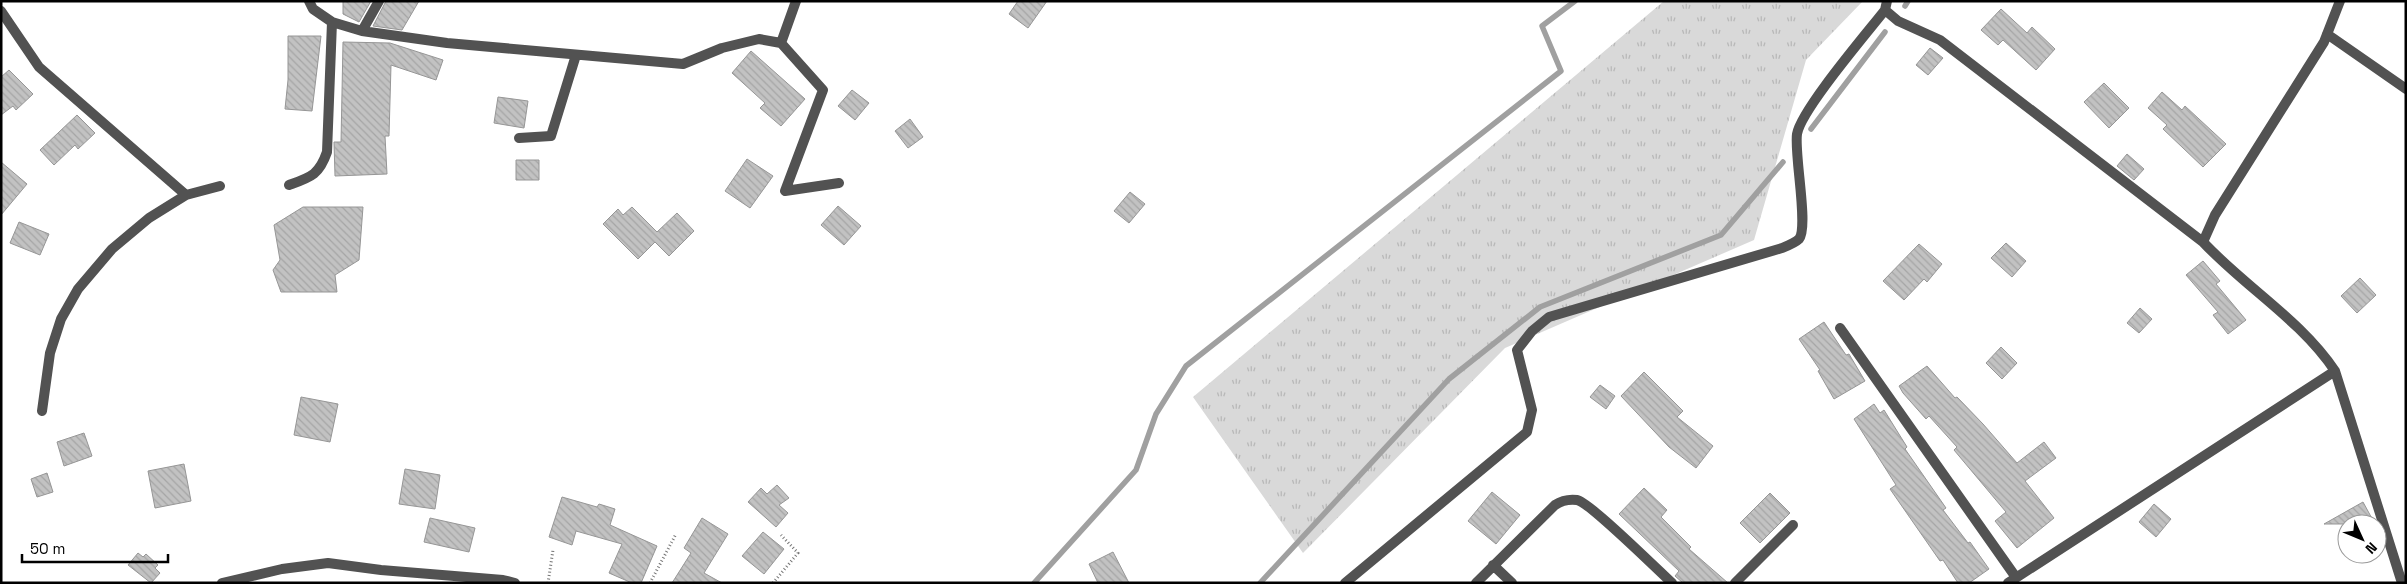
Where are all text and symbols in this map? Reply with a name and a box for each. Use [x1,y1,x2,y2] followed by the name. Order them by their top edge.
[2337,514,2387,564] north arrow
[22,532,169,564] scale bar
[2362,538,2381,558] text: N
[30,539,65,558] text: 50 m

